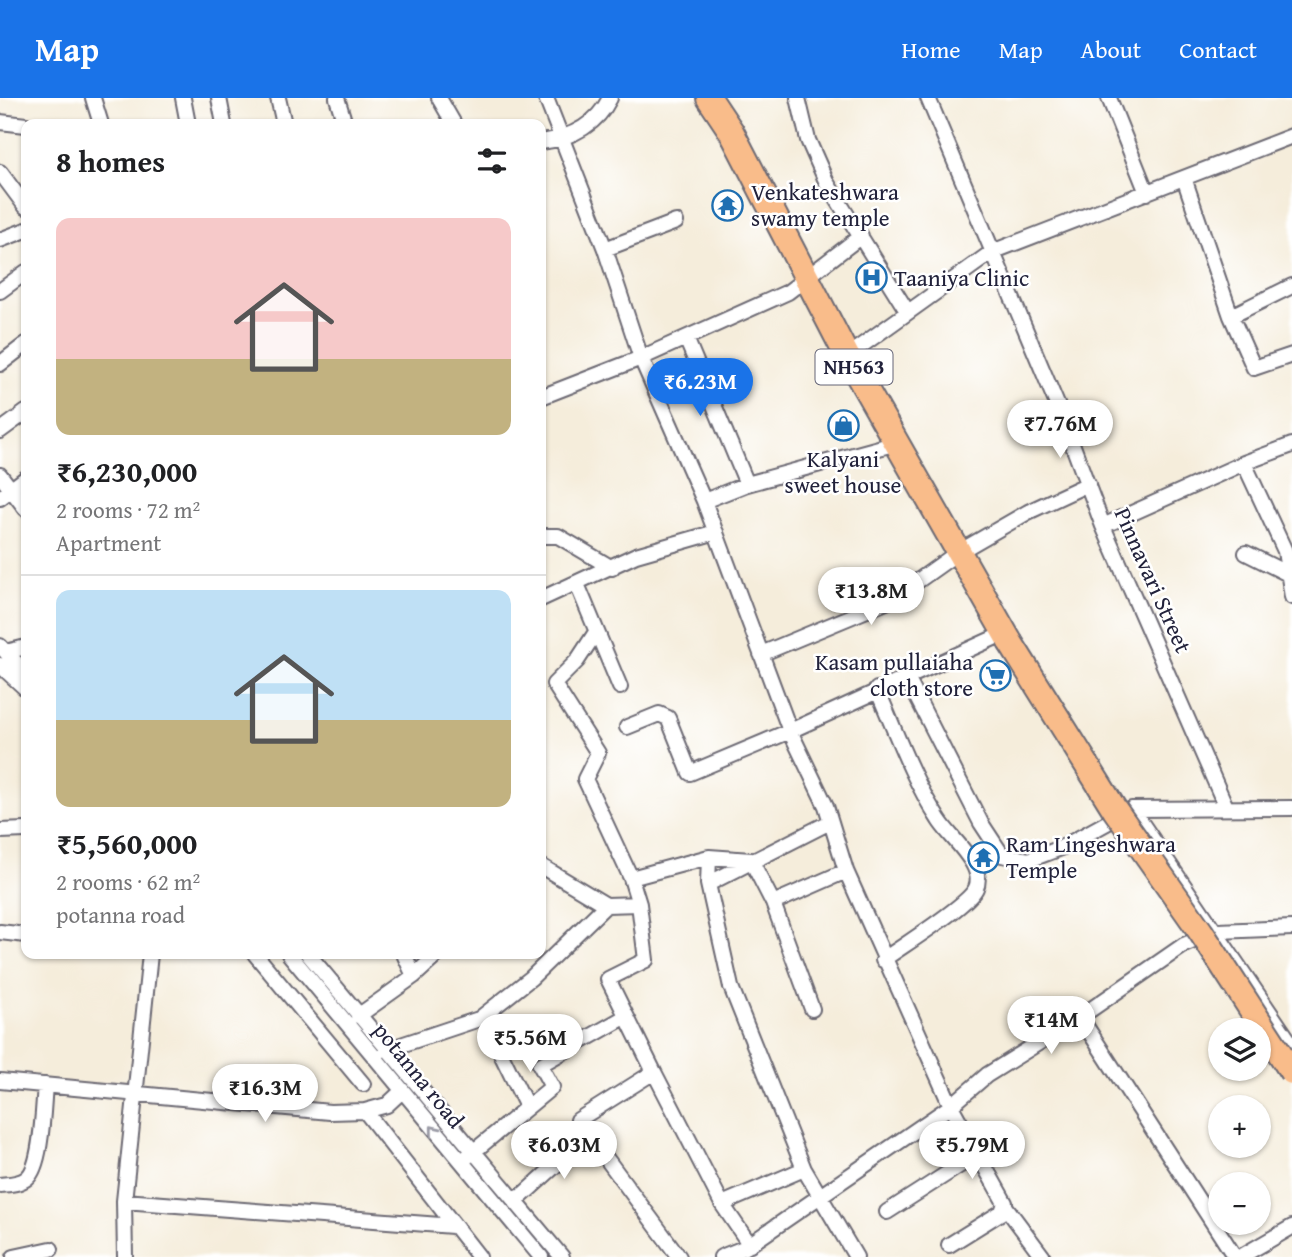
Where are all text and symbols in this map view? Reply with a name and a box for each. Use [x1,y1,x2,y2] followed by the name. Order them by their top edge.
[35,25,99,73] text: Map
[902,32,961,67] text: Home
[999,32,1043,67] text: Map
[1081,32,1141,67] text: About
[1179,32,1257,67] text: Contact
[56,139,165,183] text: 8 homes
[473,142,511,180] icon: filters
[751,175,899,234] place label: Venkateshwara swamy temple
[711,188,745,222] temple icon: Venkateshwara swamy temple
[854,261,888,295] hospital icon: Taaniya Clinic
[894,261,1029,294] place label: Taaniya Clinic
[221,264,347,390] icon: home
[816,350,892,384] road number: NH563
[643,358,757,418] pin: ₹6.23M
[663,364,737,397] text: ₹6.23M
[1003,400,1117,460] pin: ₹7.76M
[1023,406,1097,439] text: ₹7.76M
[826,408,860,442] shop icon: Kalyani sweet house
[785,442,901,501] place label: Kalyani sweet house
[56,449,197,493] text: ₹6,230,000
[56,493,200,526] text: 2 rooms · 72 m²
[1107,502,1200,658] street label: Pinnavari Street
[56,526,161,559] text: Apartment
[814,568,928,627] pin: ₹13.8M
[834,573,908,606] text: ₹13.8M
[221,636,347,762] icon: home
[815,645,973,704] place label: Kasam pullaiaha cloth store
[979,658,1013,692] supermarket icon: Kasam pullaiaha cloth store
[56,821,197,865] text: ₹5,560,000
[1006,827,1176,886] place label: Ram Lingeshwara Temple
[966,840,1000,874] temple icon: Ram Lingeshwara Temple
[56,865,200,898] text: 2 rooms · 62 m²
[56,898,185,931] text: potanna road
[1010,996,1092,1056] pin: ₹14M
[1023,1002,1079,1035] text: ₹14M
[366,1014,473,1136] street label: potanna road
[473,1014,587,1074] pin: ₹5.56M
[1208,1018,1271,1235] map controls
[1208,1018,1271,1081] button: layers
[493,1020,567,1053] text: ₹5.56M
[208,1065,322,1124] pin: ₹16.3M
[228,1070,302,1103] text: ₹16.3M
[1208,1095,1271,1158] button: +
[507,1122,621,1181] pin: ₹6.03M
[915,1122,1029,1181] pin: ₹5.79M
[429,1125,442,1137] one-way arrow
[527,1127,601,1160] text: ₹6.03M
[935,1127,1009,1160] text: ₹5.79M
[1208,1172,1271,1235] button: −

